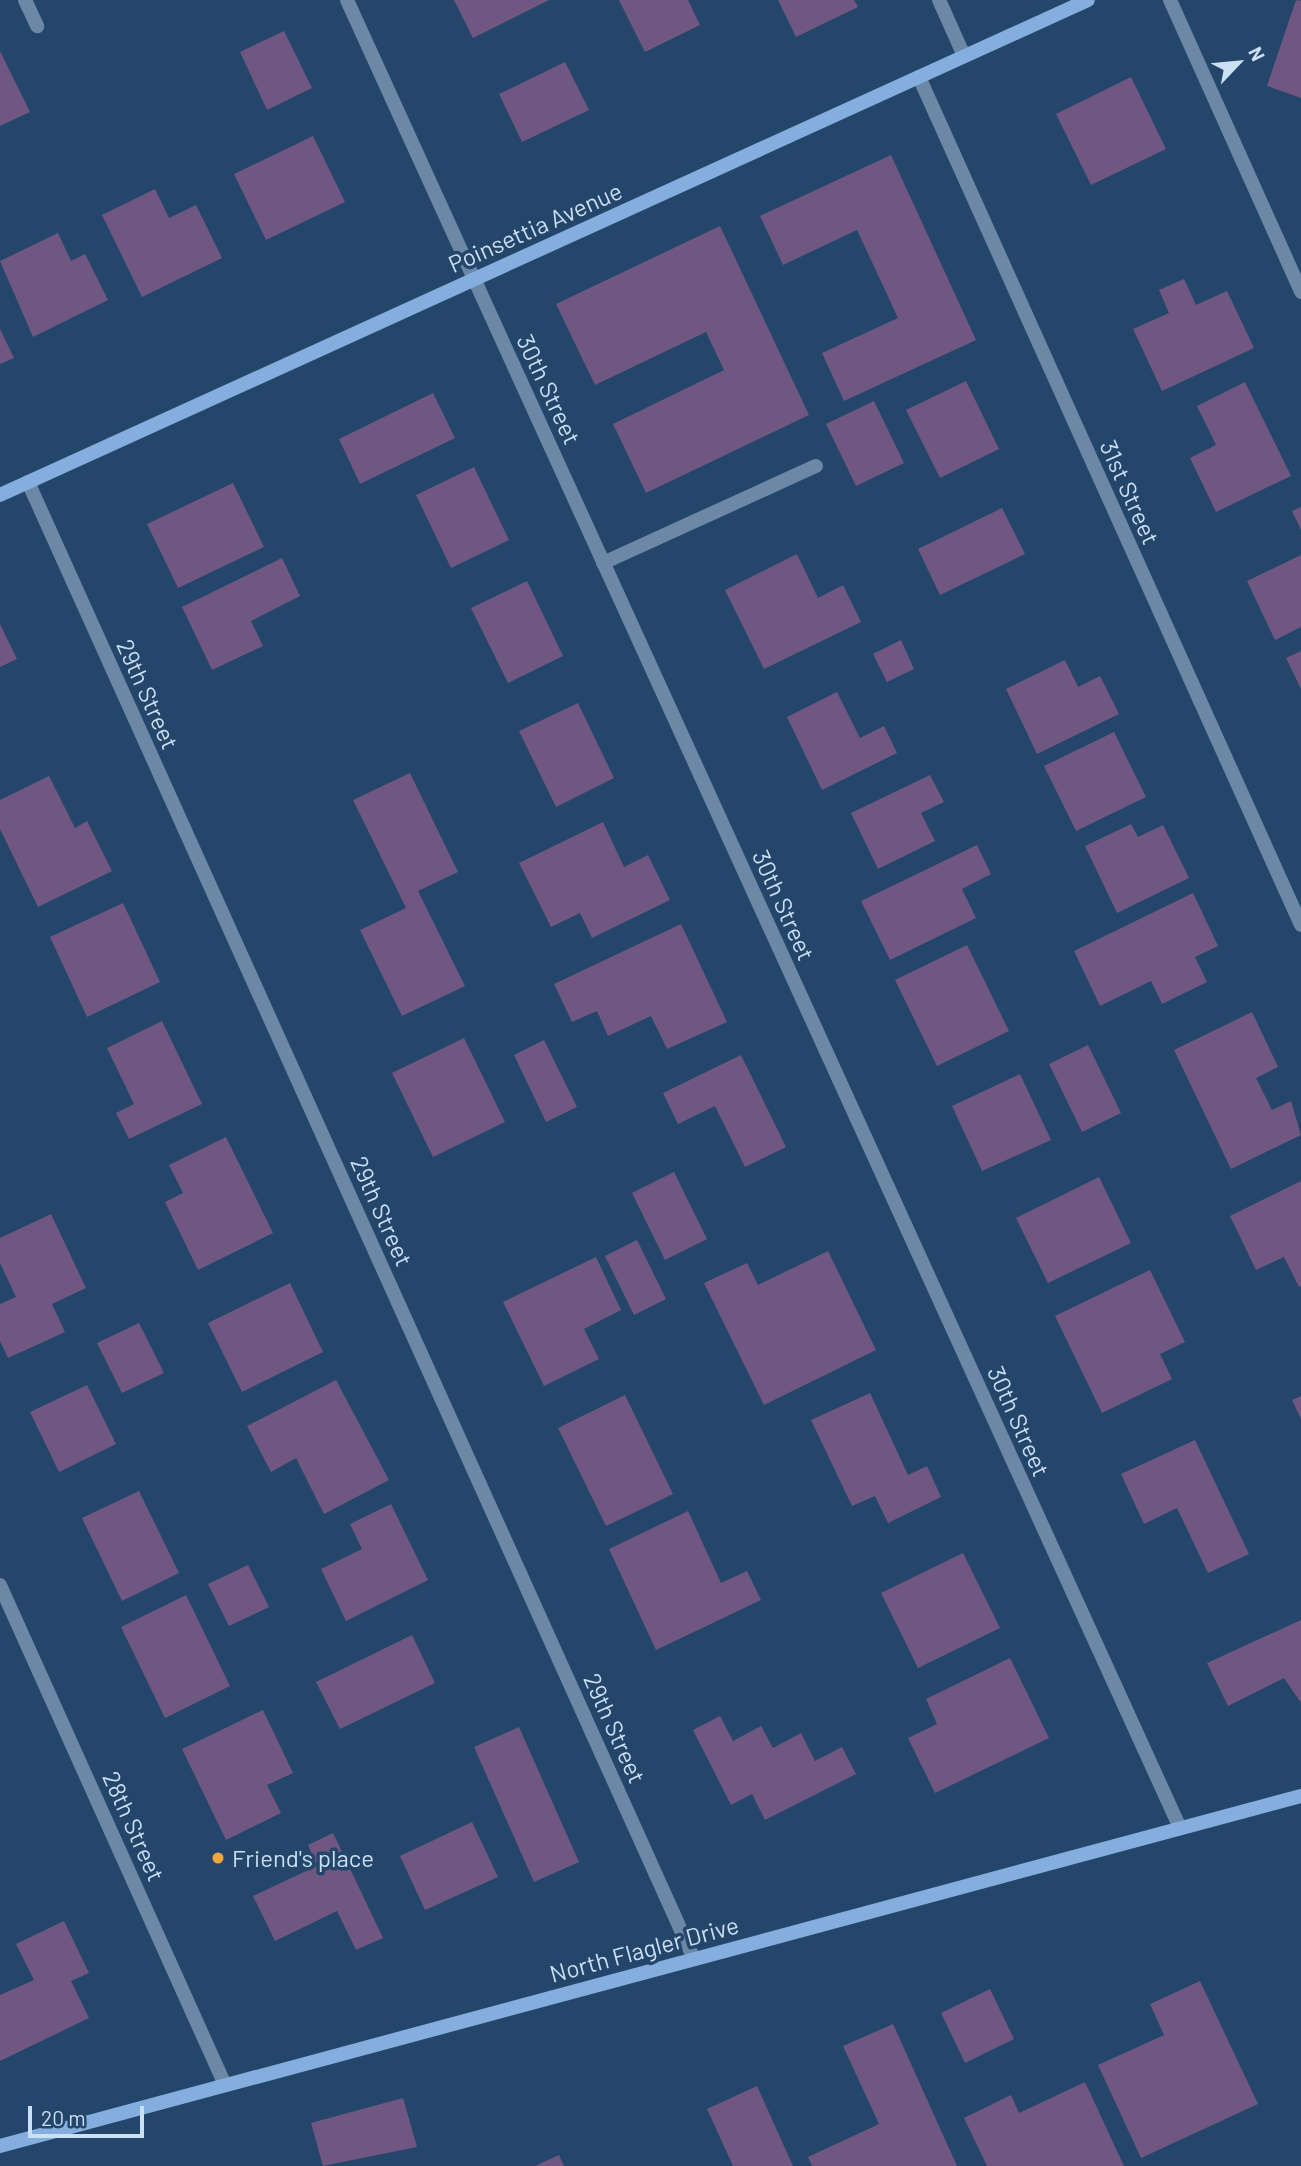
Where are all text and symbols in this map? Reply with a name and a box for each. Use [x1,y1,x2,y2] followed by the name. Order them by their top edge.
[1203,28,1273,98] north arrow
[1244,43,1270,64] text: N
[444,176,626,278] street label: Poinsettia Avenue
[511,329,587,449] street label: 30th Street
[1094,435,1166,549] street label: 31st Street
[111,635,185,753] street label: 29th Street
[747,845,821,965] street label: 30th Street
[345,1152,419,1270] street label: 29th Street
[982,1361,1056,1481] street label: 30th Street
[578,1669,652,1787] street label: 29th Street
[97,1767,171,1885] street label: 28th Street
[232,1844,374,1872] place label: Friend's place
[210,1850,226,1866] marker: Friend's place
[546,1910,742,1988] street label: North Flagler Drive
[32,2092,147,2136] scale bar
[41,2105,86,2130] text: 20 m

